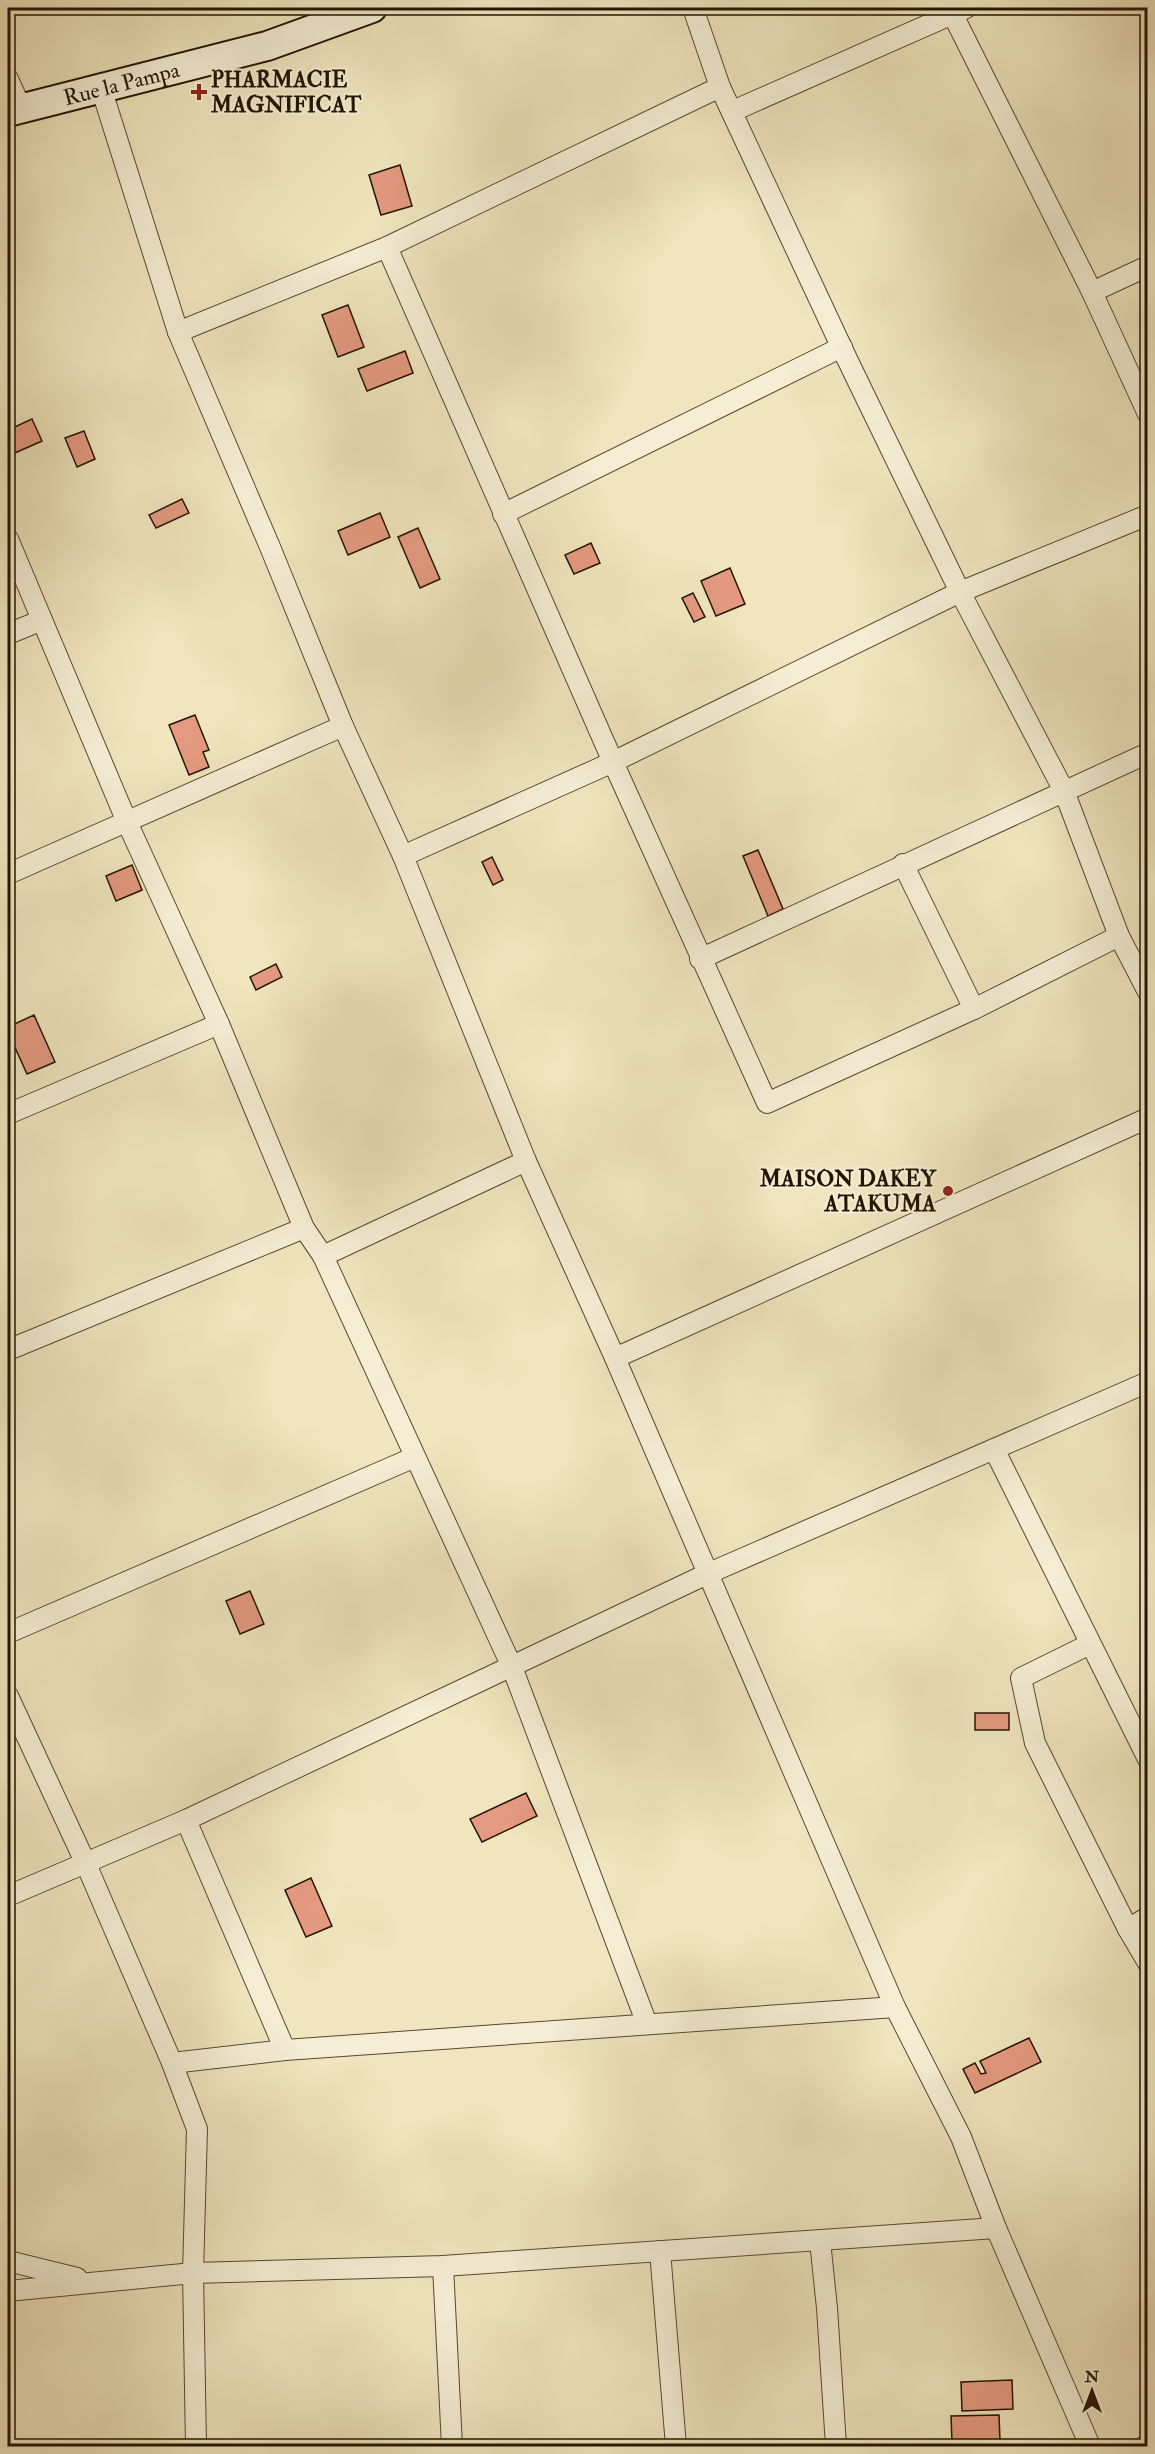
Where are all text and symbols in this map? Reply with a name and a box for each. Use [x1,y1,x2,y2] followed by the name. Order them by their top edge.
[61,56,184,112] street label: Rue la Pampa
[210,66,362,119] place label: PHARMACIE MAGNIFICAT
[192,85,206,99] marker: PHARMACIE MAGNIFICAT
[759,1165,937,1218] place label: MAISON DAKEY ATAKUMA
[941,1184,955,1198] marker: MAISON DAKEY ATAKUMA
[1062,2361,1122,2421] north arrow
[1084,2367,1100,2387] text: N

